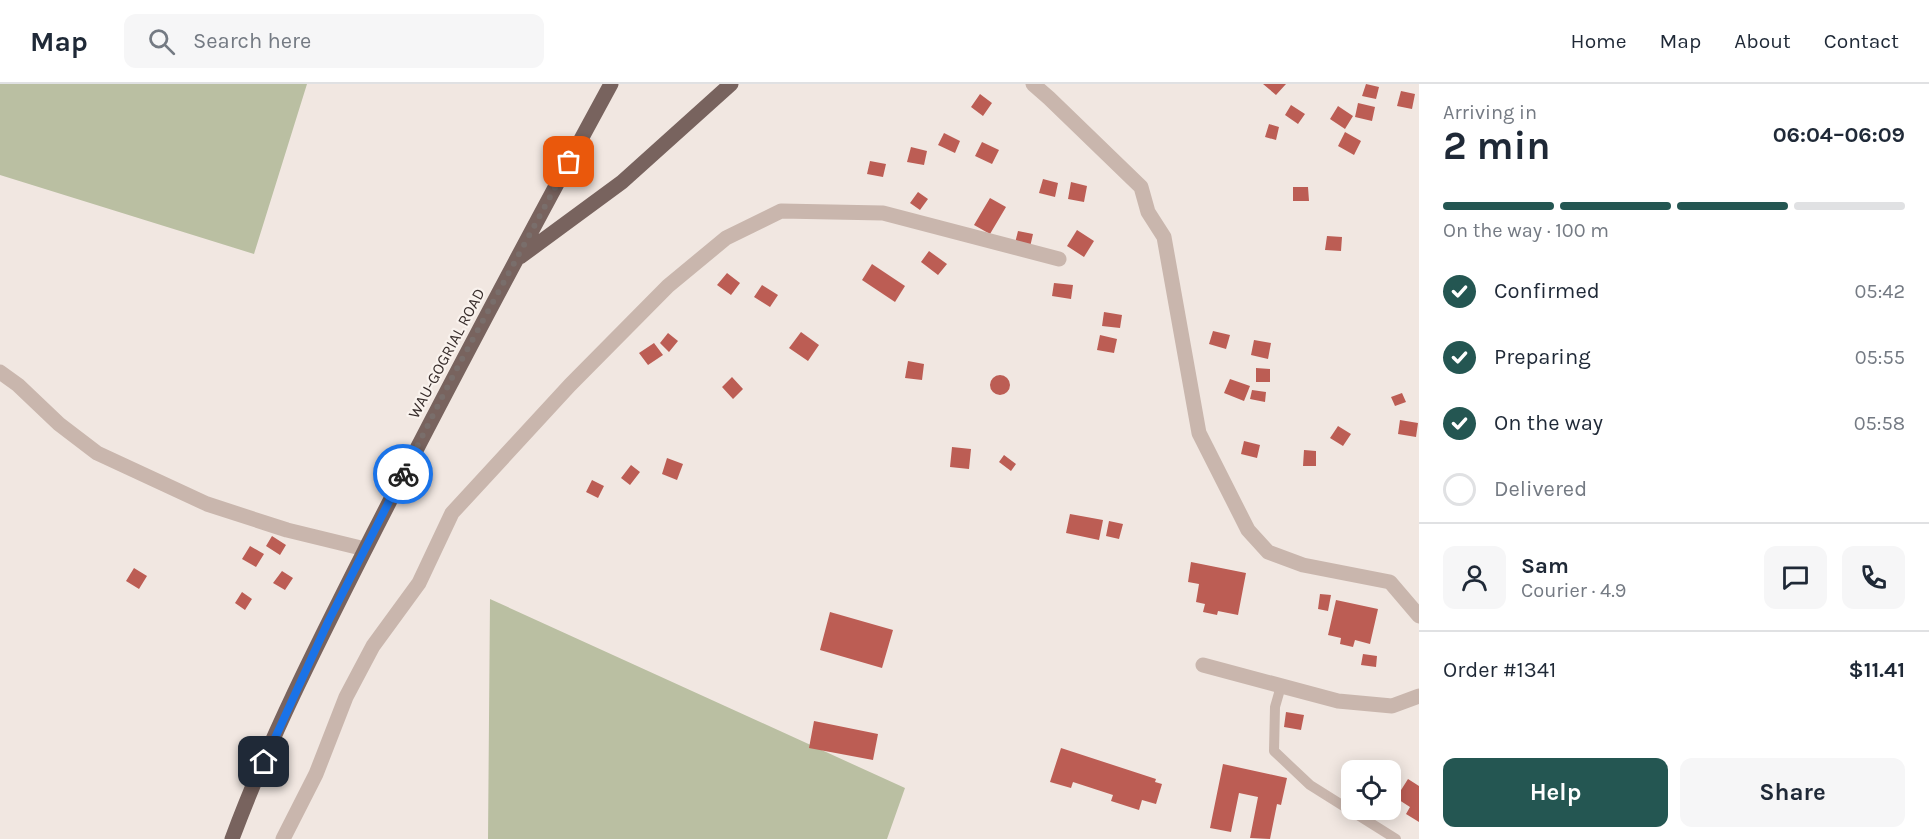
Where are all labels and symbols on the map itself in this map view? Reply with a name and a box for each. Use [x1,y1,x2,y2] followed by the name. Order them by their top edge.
[543,136,594,187] pin
[404,285,489,422] street label: WAU-GOGRIAL ROAD
[373,444,433,504] courier
[238,736,289,787] pin

